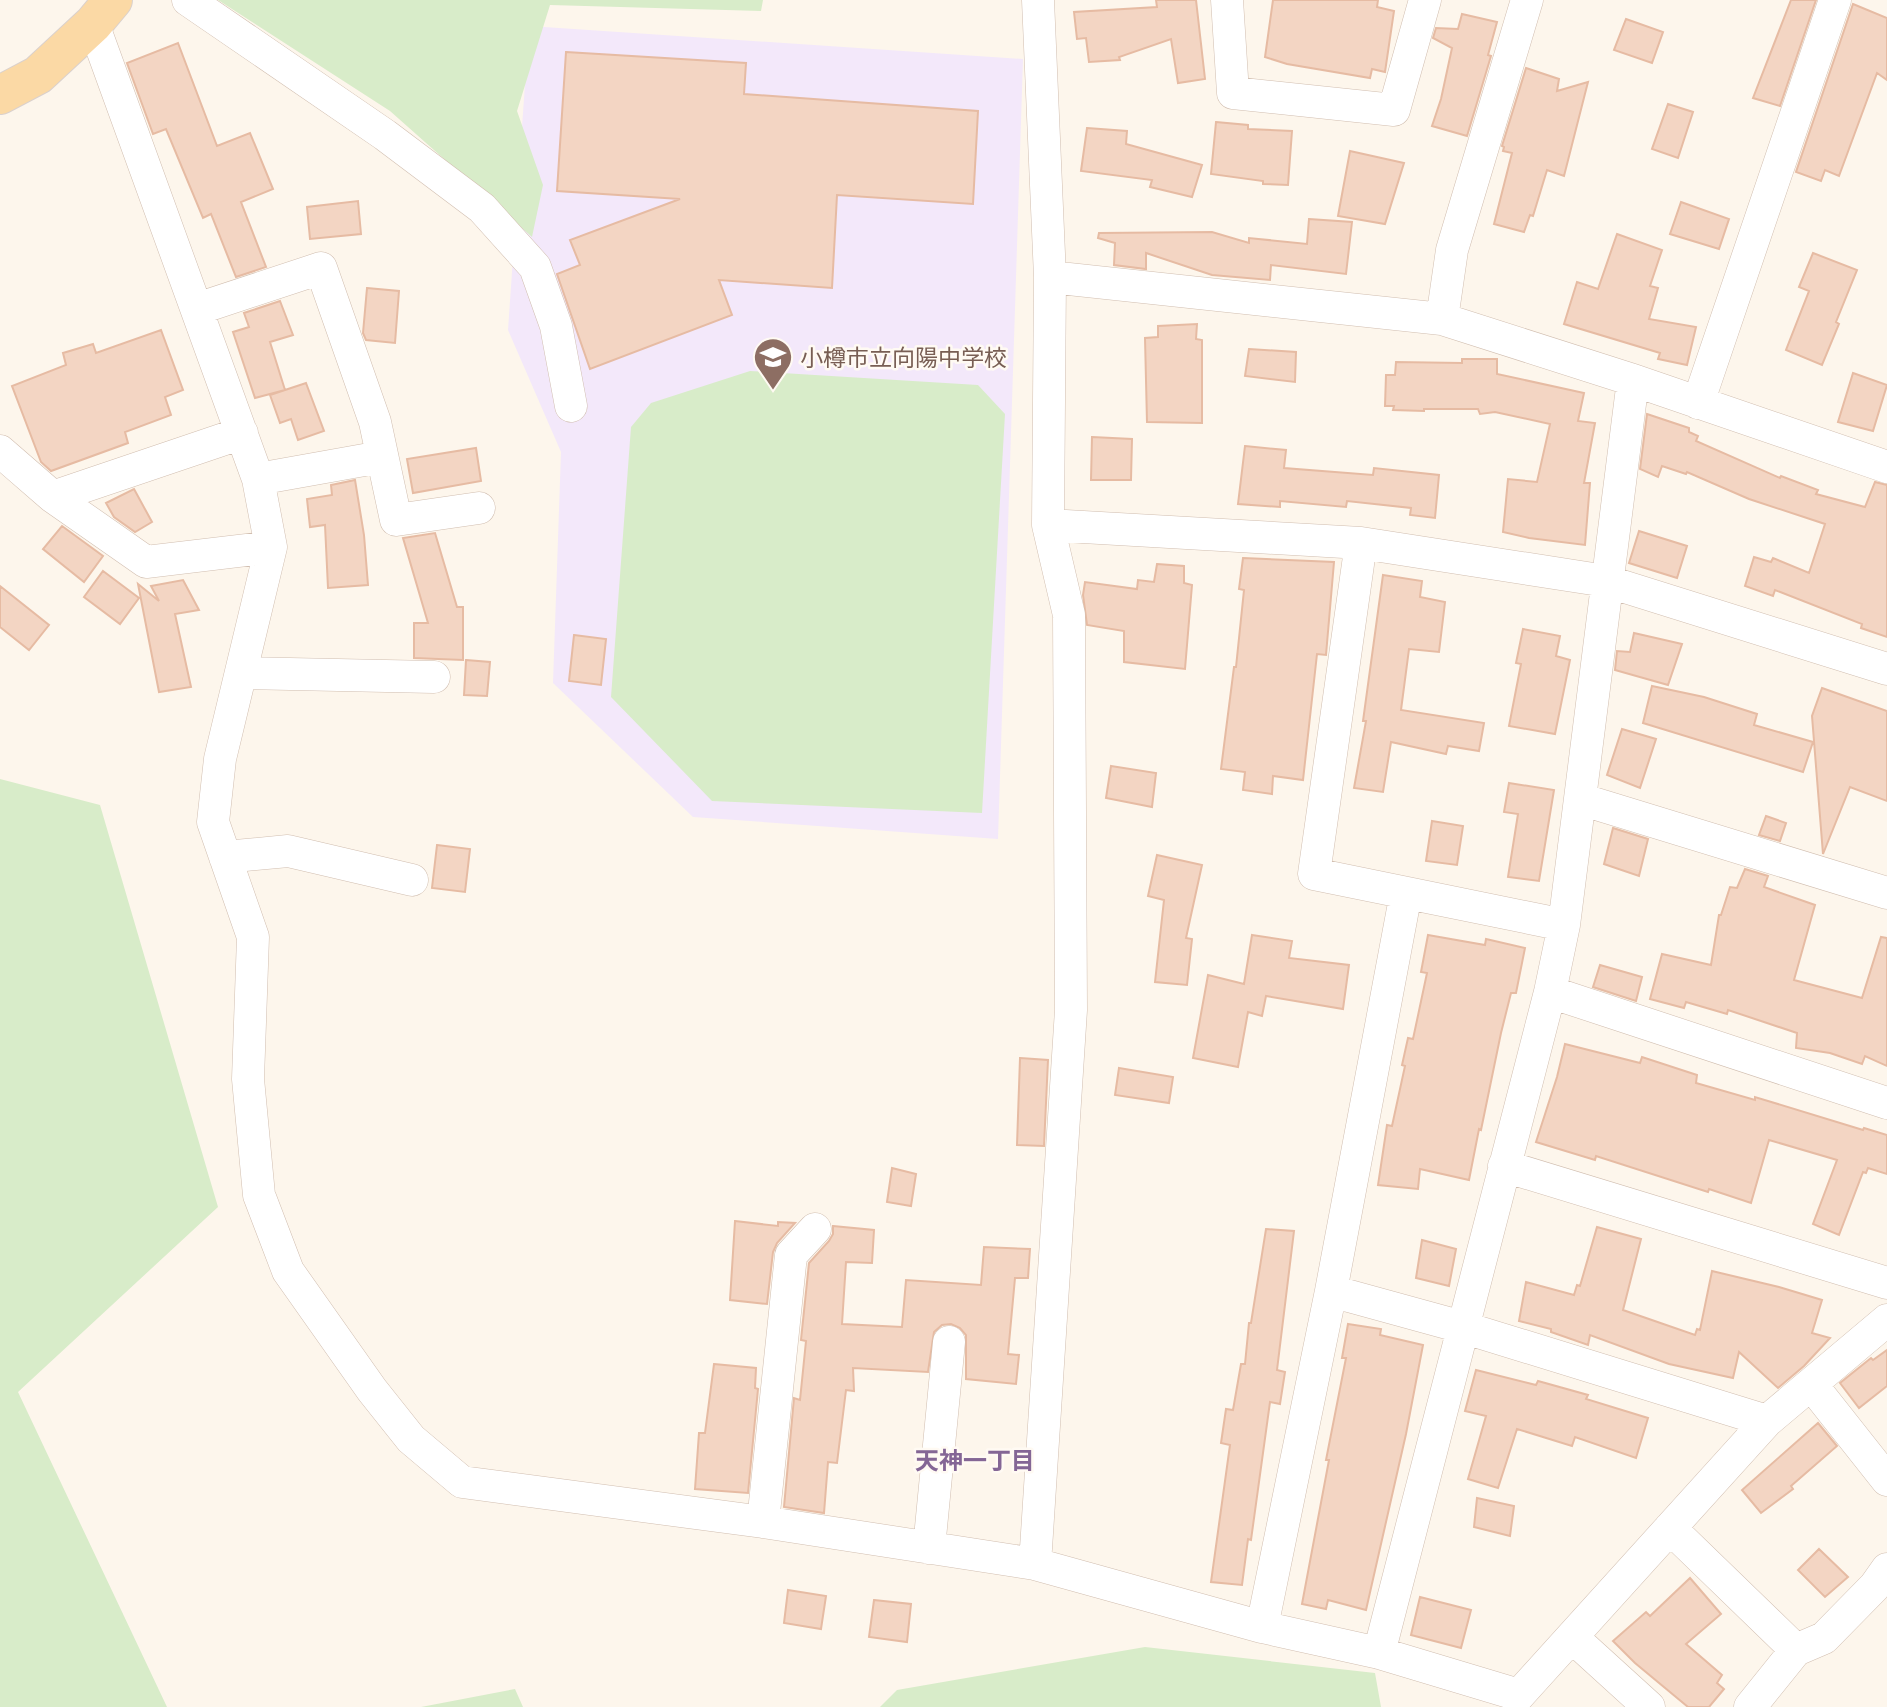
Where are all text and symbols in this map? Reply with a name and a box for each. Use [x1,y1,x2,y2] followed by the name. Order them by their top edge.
[752,336,794,391] school or university icon: 小樽市立向陽中学校
[800,343,1007,371] place label: 小樽市立向陽中学校
[915,1445,1035,1474] district label: 天神一丁目

